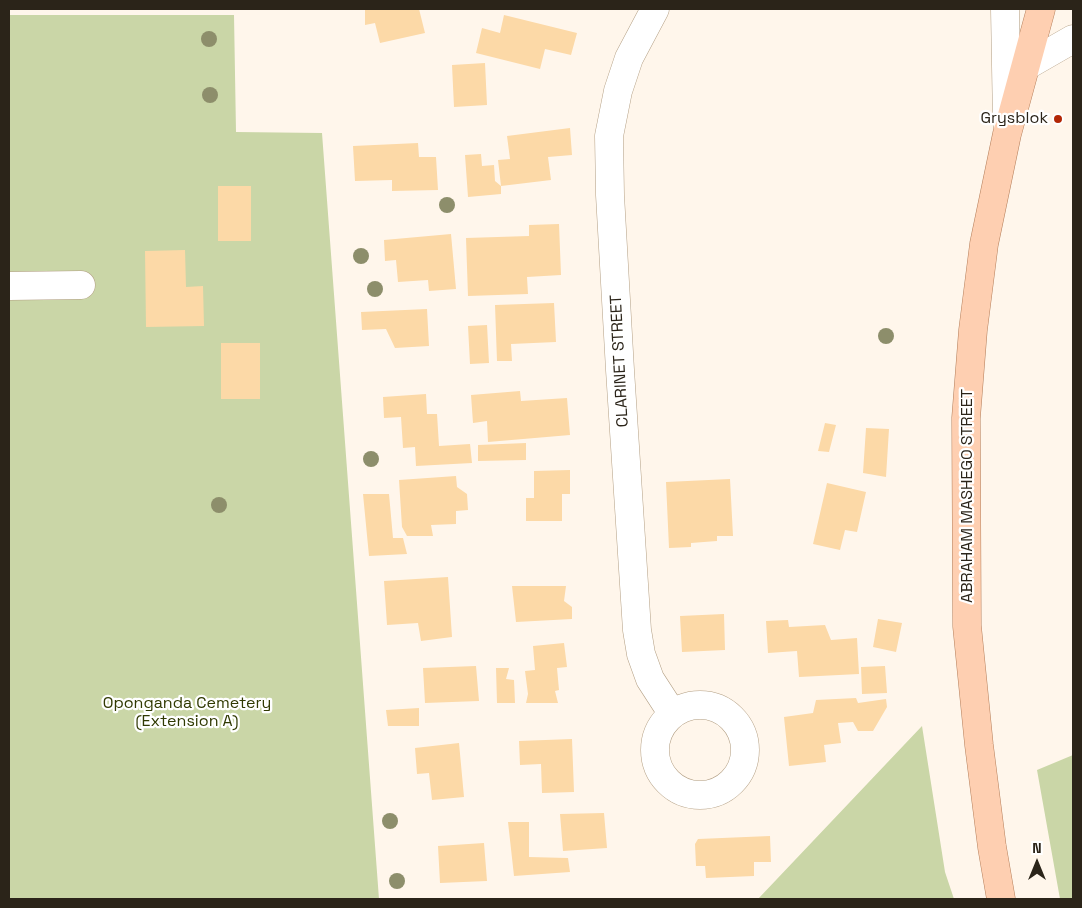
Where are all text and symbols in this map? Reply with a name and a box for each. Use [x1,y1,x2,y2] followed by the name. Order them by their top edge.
[980,109,1048,129] place label: Grysblok
[1052,113,1064,125] marker: Grysblok
[607,294,633,428] street label: CLARINET STREET
[958,389,978,603] street label: ABRAHAM MASHEGO STREET
[103,694,271,732] park label: Oponganda Cemetery (Extension A)
[1012,838,1062,888] north arrow
[1032,839,1042,857] text: N

